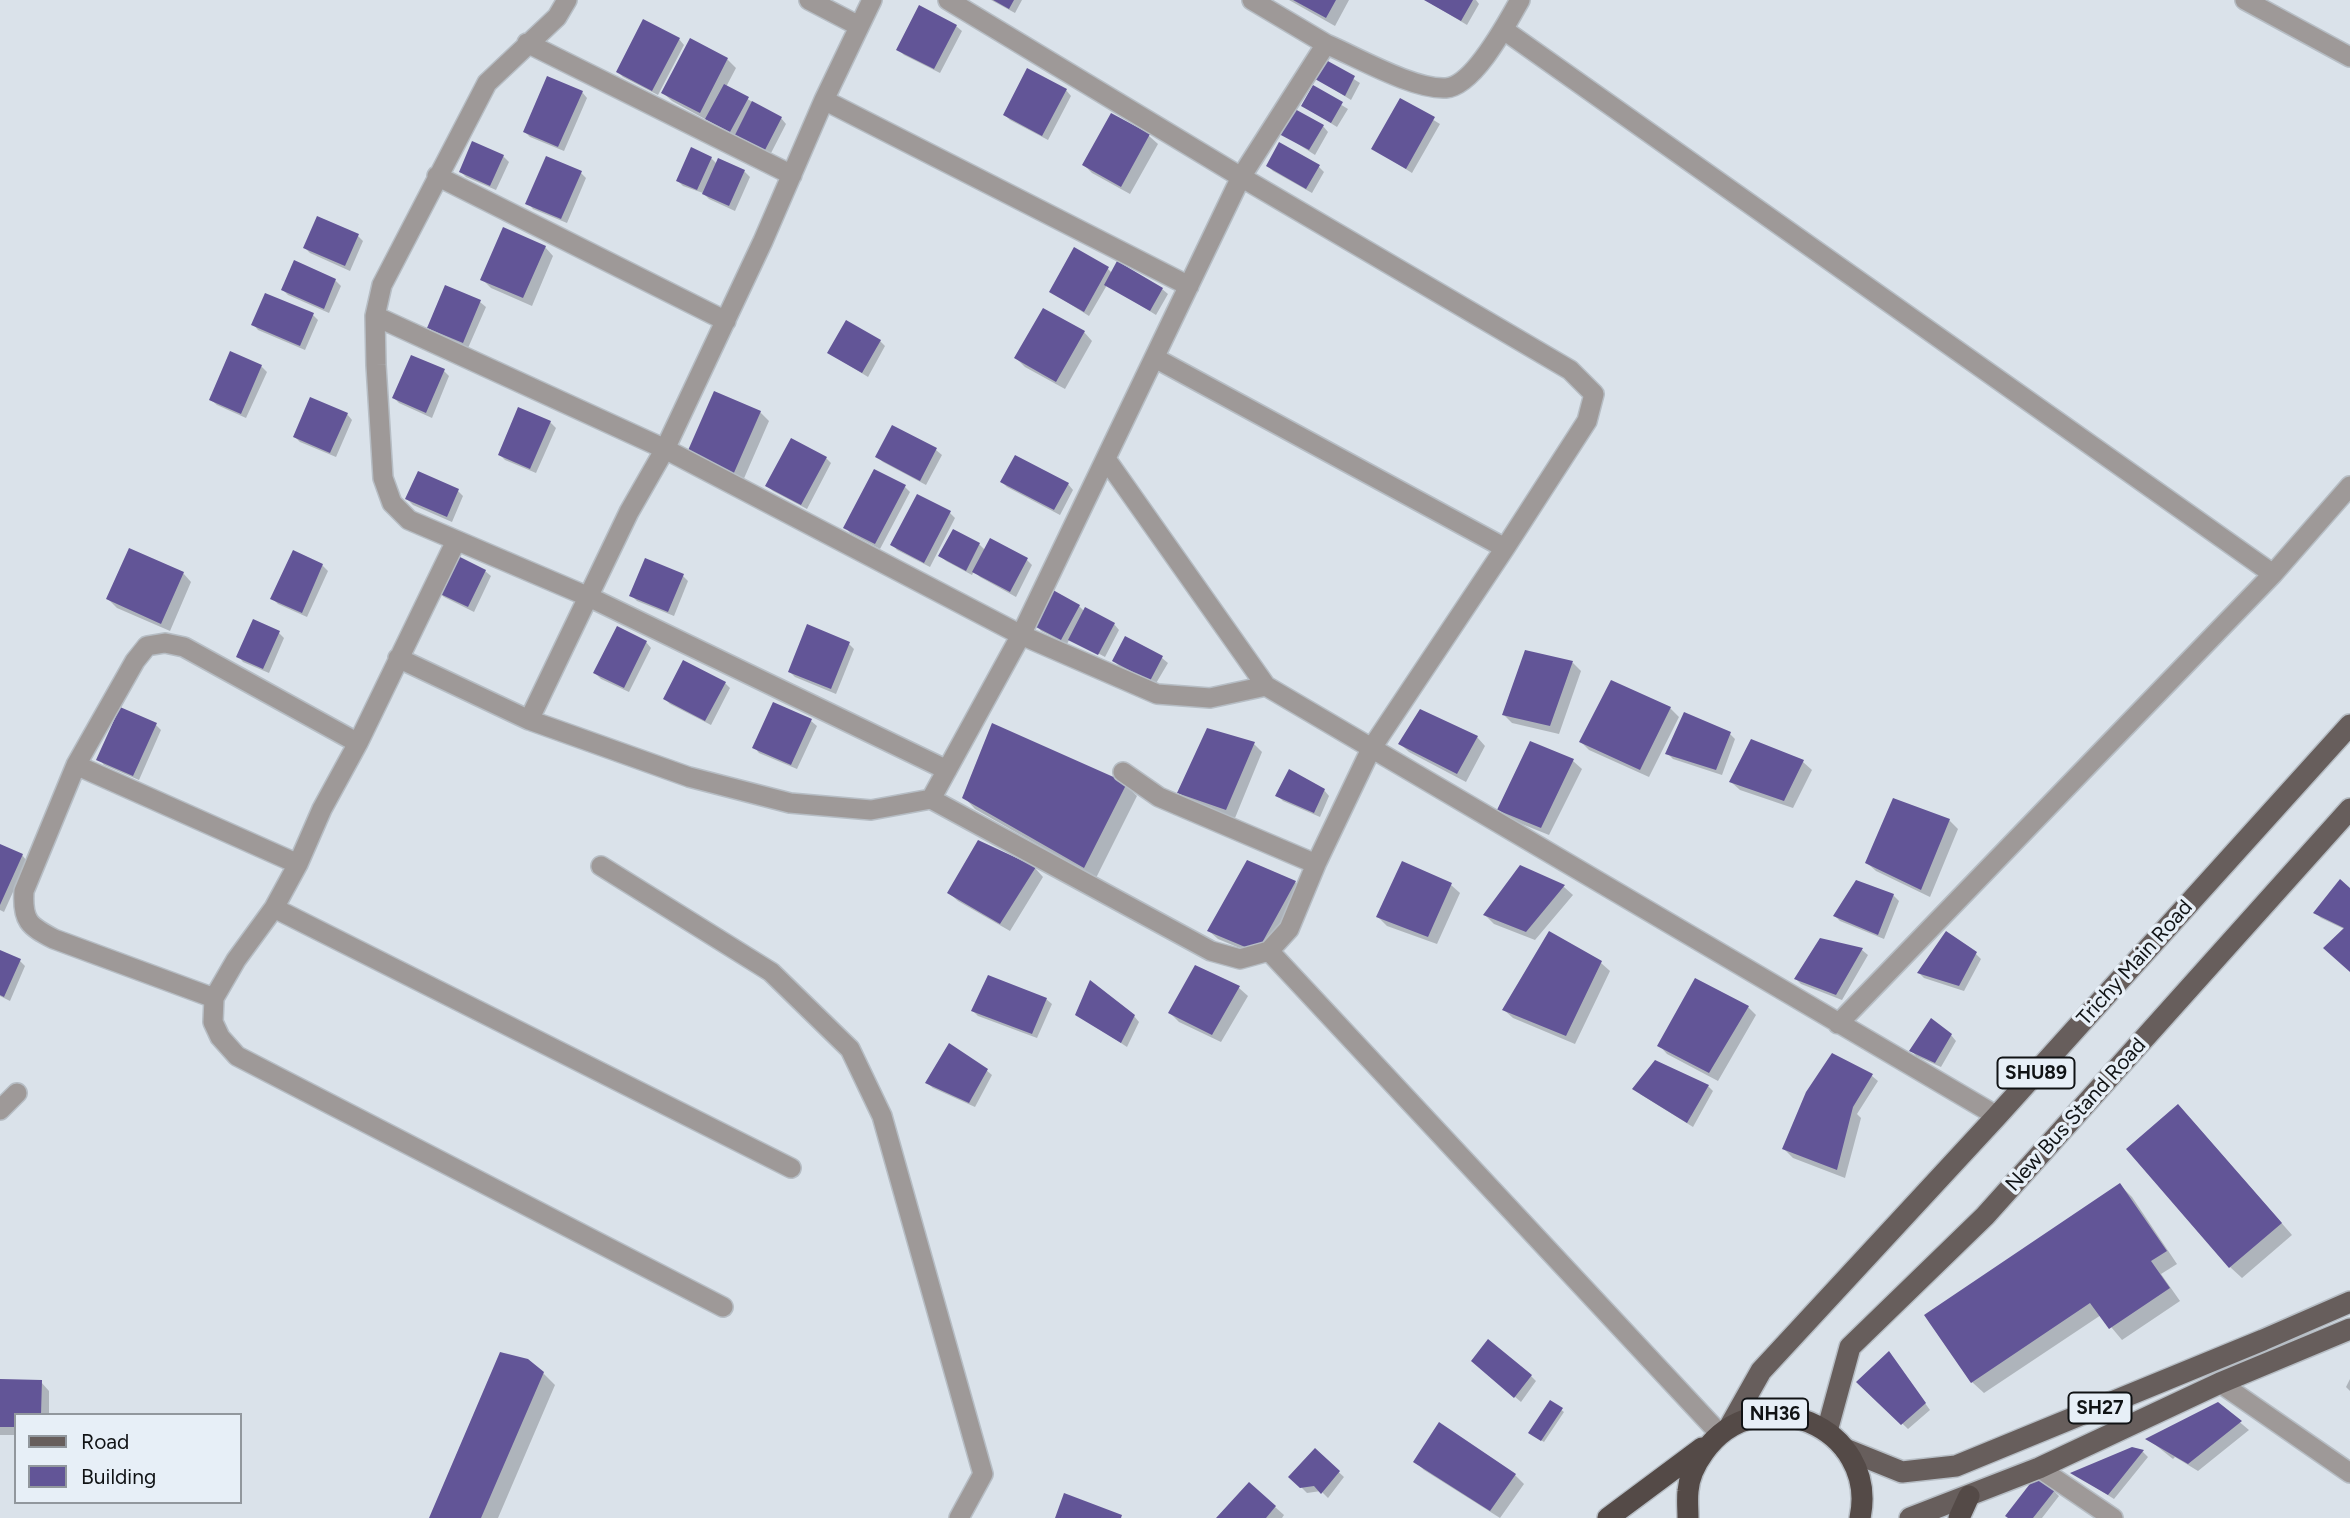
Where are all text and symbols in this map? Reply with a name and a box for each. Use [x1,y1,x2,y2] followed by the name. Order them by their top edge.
[2072,895,2198,1031] street label: Trichy Main Road
[2001,1033,2151,1197] street label: New Bus Stand Road
[1997,1058,2074,1088] road number: SHU89
[2068,1392,2132,1424] road number: SH27
[1742,1398,1808,1430] road number: NH36
[14,1413,242,1504] legend
[81,1429,129,1454] text: Road
[81,1464,156,1489] text: Building

